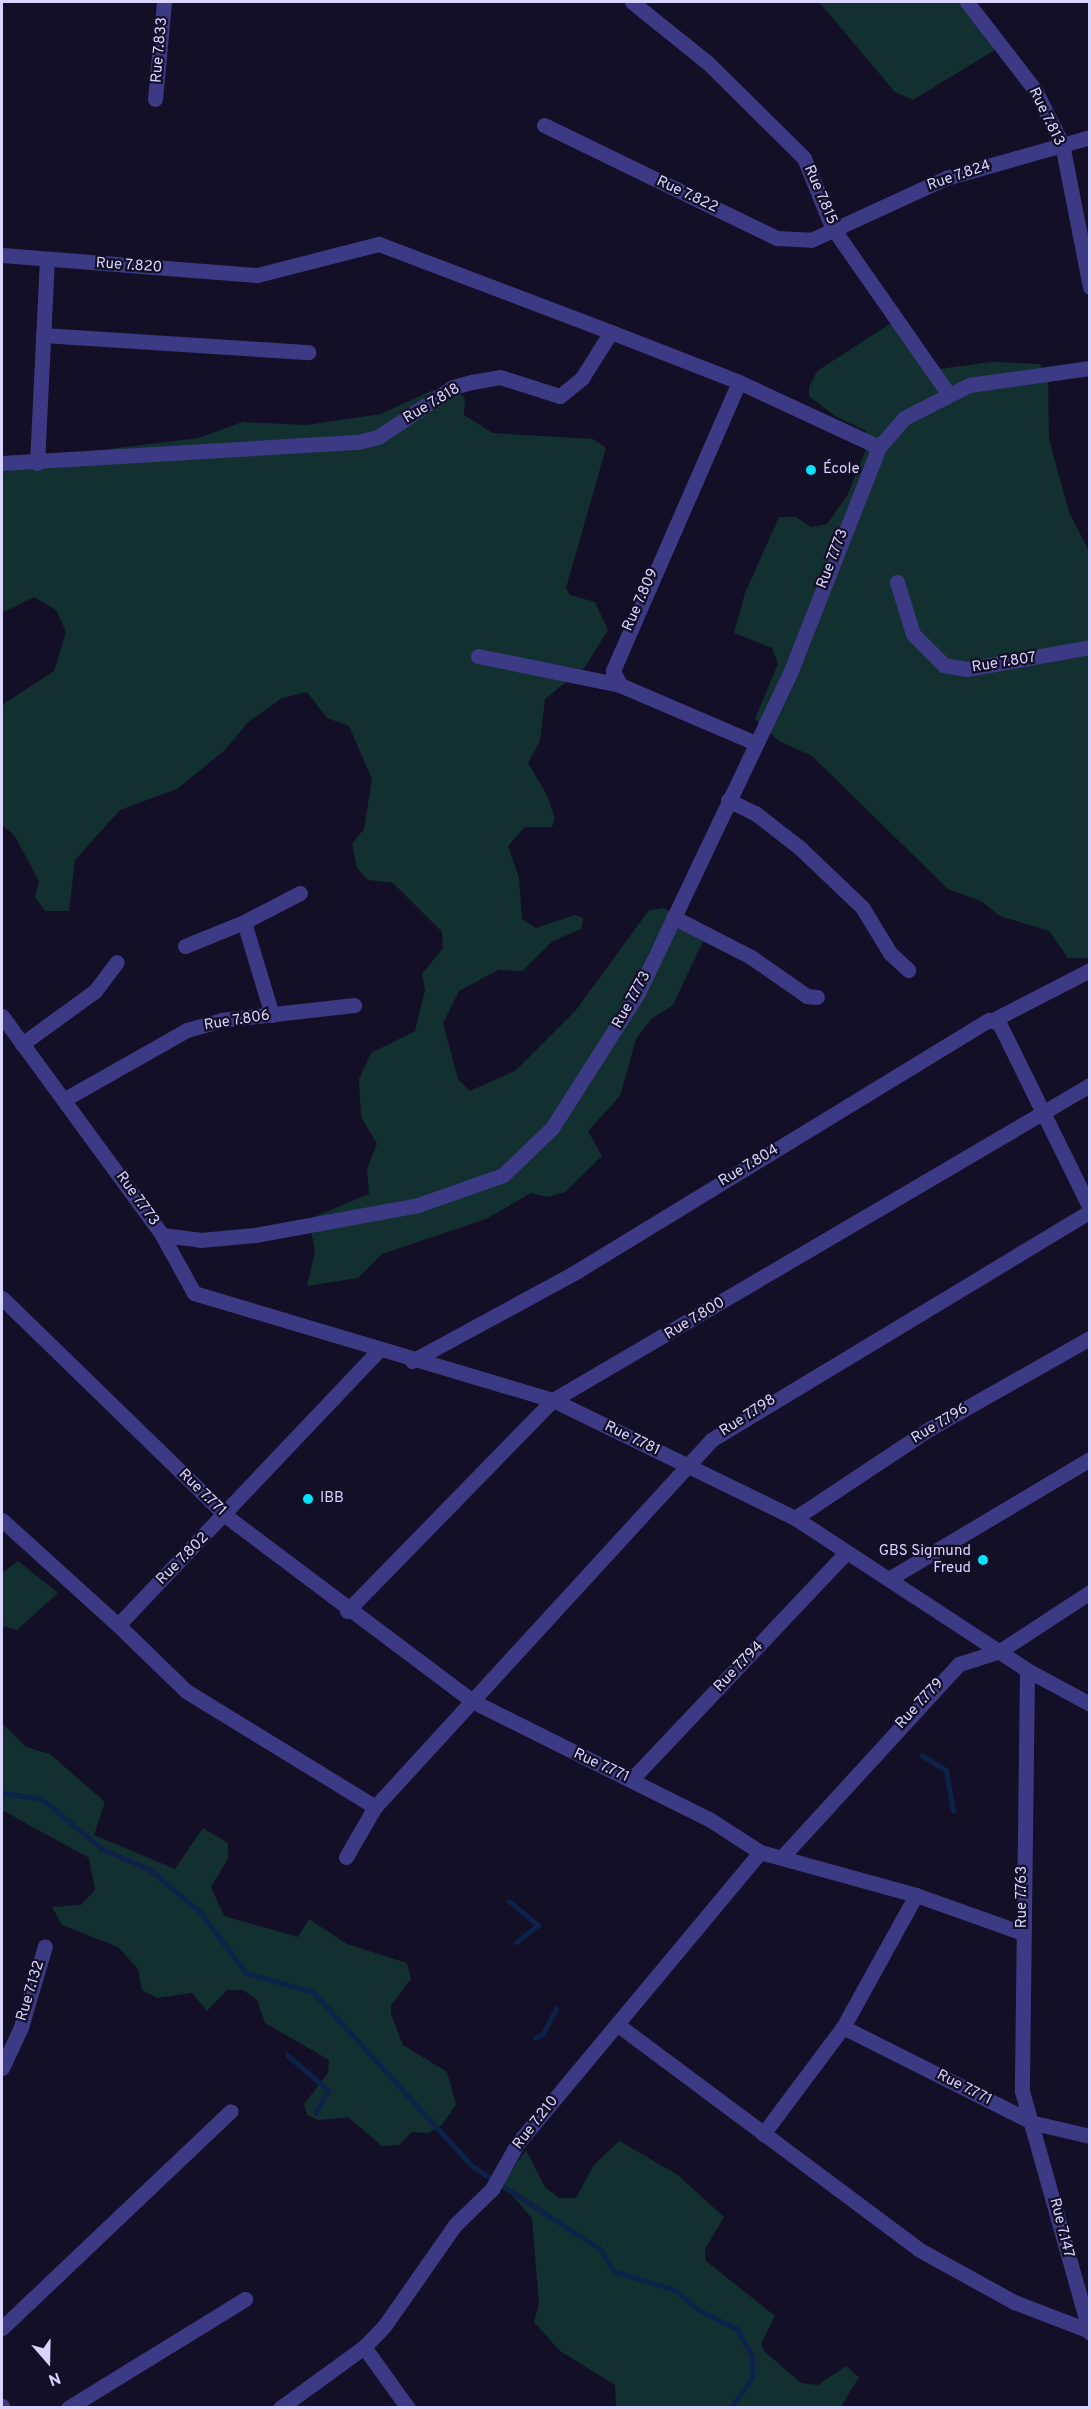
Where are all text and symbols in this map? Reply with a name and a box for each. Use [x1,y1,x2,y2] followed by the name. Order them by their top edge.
[148,16,172,84] street label: Rue 7.833
[1024,85,1068,149] street label: Rue 7.813
[925,157,993,195] street label: Rue 7.824
[799,162,841,228] street label: Rue 7.815
[653,173,721,217] street label: Rue 7.822
[95,255,163,277] street label: Rue 7.820
[400,380,464,428] street label: Rue 7.818
[823,461,859,479] place label: École
[804,463,818,477] marker: École
[813,526,853,592] street label: Rue 7.773
[619,566,663,634] street label: Rue 7.809
[970,649,1038,677] street label: Rue 7.807
[609,968,655,1032] street label: Rue 7.773
[202,1007,272,1035] street label: Rue 7.806
[715,1141,783,1191] street label: Rue 7.804
[111,1168,163,1230] street label: Rue 7.773
[661,1294,729,1344] street label: Rue 7.800
[716,1391,780,1441] street label: Rue 7.798
[908,1400,972,1448] street label: Rue 7.796
[601,1418,663,1460] street label: Rue 7.781
[174,1466,230,1520] street label: Rue 7.771
[320,1490,344,1508] place label: IBB
[301,1492,315,1506] marker: IBB
[153,1529,213,1589] street label: Rue 7.802
[879,1542,971,1577] place label: GBS Sigmund Freud
[976,1553,990,1567] marker: GBS Sigmund Freud
[710,1638,768,1696] street label: Rue 7.794
[892,1675,948,1733] street label: Rue 7.779
[570,1745,632,1787] street label: Rue 7.771
[1014,1866,1032,1928] street label: Rue 7.763
[13,1958,49,2024] street label: Rue 7.132
[933,2066,995,2110] street label: Rue 7.771
[509,2092,563,2154] street label: Rue 7.210
[1045,2196,1077,2260] street label: Rue 7.147
[18,2331,78,2391] north arrow
[45,2367,63,2389] text: N

